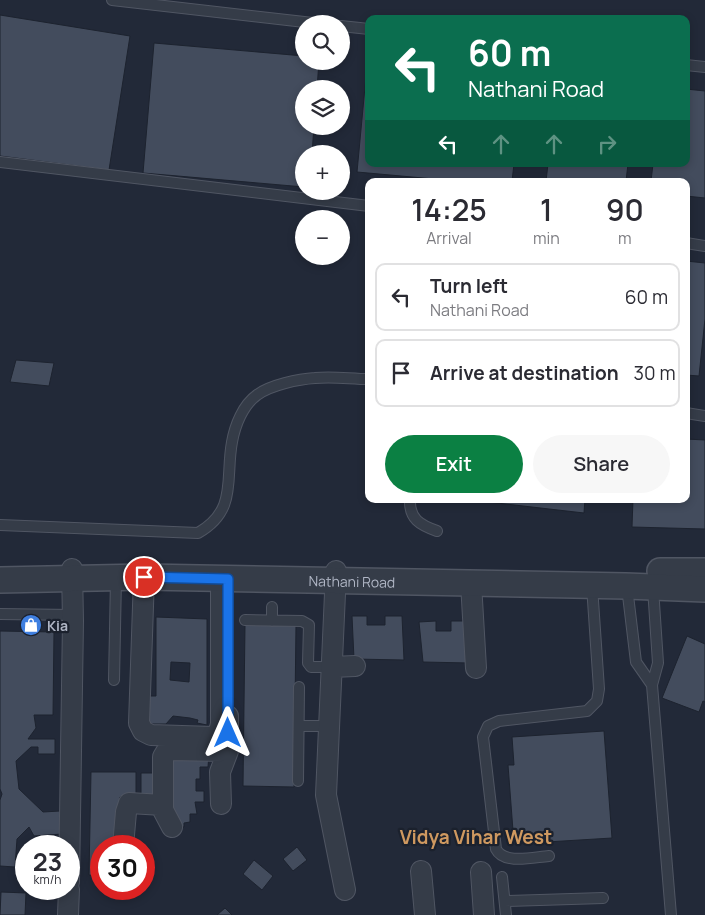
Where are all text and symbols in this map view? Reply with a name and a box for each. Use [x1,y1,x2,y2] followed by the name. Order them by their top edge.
[295,15,350,265] map controls
[295,15,350,70] button: search
[468,29,551,77] text: 60 m
[385,35,450,100] icon: left
[468,74,604,104] text: Nathani Road
[295,80,350,135] button: layers
[434,130,462,158] icon: left
[487,130,515,158] icon: ahead
[540,130,568,158] icon: ahead
[593,130,621,158] icon: right
[295,145,350,200] button: +
[411,189,487,230] text: 14:25
[540,189,553,230] text: 1
[606,189,644,230] text: 90
[295,210,350,265] button: −
[426,227,472,249] text: Arrival
[533,227,560,249] text: min
[618,227,632,249] text: m
[430,273,508,299] text: Turn left
[387,283,415,311] icon: left
[625,284,668,310] text: 60 m
[430,299,529,321] text: Nathani Road
[387,359,415,387] icon: arrive
[430,360,619,386] text: Arrive at destination
[634,360,676,386] text: 30 m
[385,435,523,493] button: Exit
[533,435,670,493] button: Share
[123,556,165,598] pin
[130,563,158,591] icon: arrive
[308,571,395,591] street label: Nathani Road
[19,613,43,637] shop icon: Kia
[47,616,68,635] place label: Kia
[201,706,253,758] position arrow
[400,824,552,850] district label: Vidya Vihar West
[90,835,155,900] speed limit sign: 30
[33,844,62,879] text: 23
[34,871,61,888] text: km/h

